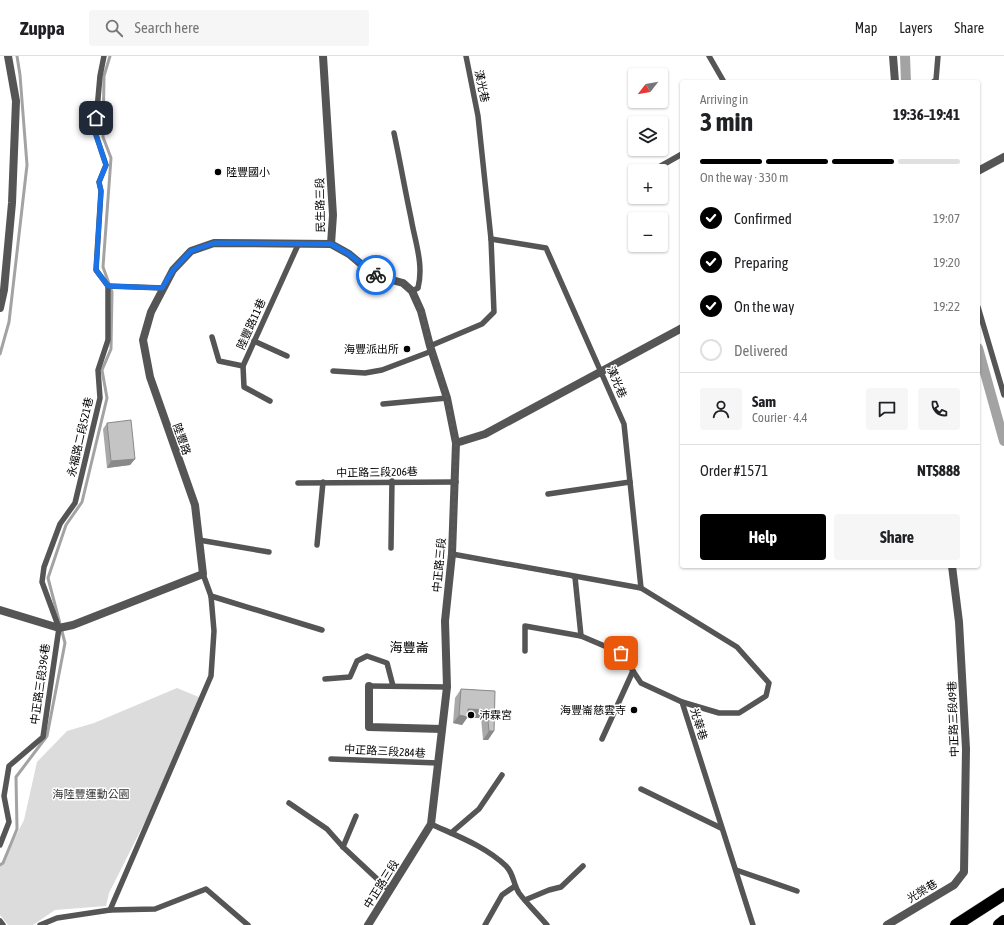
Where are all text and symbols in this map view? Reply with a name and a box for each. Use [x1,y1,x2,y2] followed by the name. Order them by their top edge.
[89,10,369,46] search box
[20,17,65,39] text: Zuppa
[103,17,125,39] icon: search
[135,19,199,36] text: Search here
[855,20,877,36] text: Map
[899,20,932,36] text: Layers
[954,20,984,36] text: Share
[628,68,668,108] north arrow
[628,68,668,252] map controls
[473,69,491,103] street label: 漢光巷
[700,92,748,107] text: Arriving in
[79,101,113,135] pin
[893,106,960,123] text: 19:36–19:41
[85,107,107,129] icon: home
[700,107,753,137] text: 3 min
[628,116,668,156] button: layers
[628,164,668,204] button: +
[226,166,270,178] place label: 陸豐國小
[213,167,223,177] marker: 陸豐國小
[700,170,788,185] text: On the way · 330 m
[314,177,326,233] street label: 民生路三段
[700,207,722,229] icon: check
[734,210,792,227] text: Confirmed
[933,211,960,226] text: 19:07
[628,212,668,252] button: −
[700,251,722,273] icon: check
[734,254,788,271] text: Preparing
[356,255,396,295] courier
[933,255,960,270] text: 19:20
[365,264,387,286] icon: bike
[700,295,722,317] icon: check
[234,297,268,351] street label: 陸豐路11巷
[734,298,795,315] text: On the way
[933,299,960,314] text: 19:22
[734,342,788,359] text: Delivered
[344,343,399,355] place label: 海豐派出所
[402,344,412,354] marker: 海豐派出所
[605,364,629,400] street label: 漢光巷
[700,388,742,430] button: person
[866,388,908,430] button: chat
[918,388,960,430] button: phone
[752,393,776,410] text: Sam
[65,396,95,478] street label: 永福路二段521巷
[752,410,808,425] text: Courier · 4.4
[171,421,193,457] street label: 陸豐路
[700,462,768,479] text: Order #1571
[917,462,960,479] text: NT$888
[336,465,418,479] street label: 中正路三段206巷
[700,514,826,560] button: Help
[834,514,960,560] button: Share
[431,537,447,593] street label: 中正路三段
[604,636,638,670] pin
[389,640,429,655] district label: 海豐崙
[610,642,632,664] icon: bag
[28,643,52,725] street label: 中正路三段396巷
[946,681,960,757] street label: 中正路三段49巷
[560,704,626,716] place label: 海豐崙慈雲寺
[629,705,639,715] marker: 海豐崙慈雲寺
[688,706,710,742] street label: 光華巷
[479,709,512,721] place label: 沛霖宮
[466,710,476,720] marker: 沛霖宮
[344,743,426,759] street label: 中正路三段284巷
[53,788,130,800] park label: 海陸豐運動公園
[361,857,401,911] street label: 中正路三段
[905,877,939,905] street label: 光榮巷

